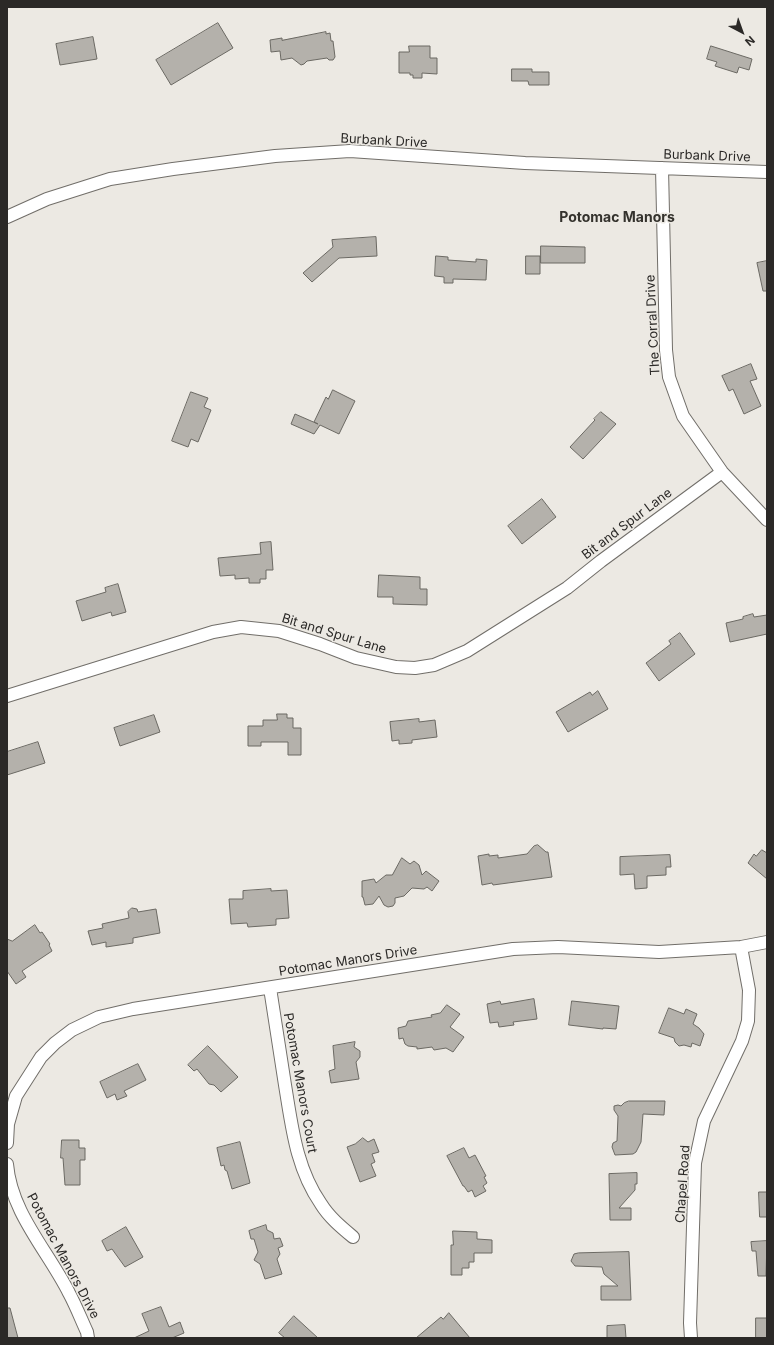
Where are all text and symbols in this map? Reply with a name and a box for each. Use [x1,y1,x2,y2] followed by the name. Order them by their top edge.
[722,12,762,52] north arrow
[742,33,758,49] text: N
[340,131,428,151] street label: Burbank Drive
[663,147,751,165] street label: Burbank Drive
[559,210,675,226] district label: Potomac Manors
[643,274,663,376] street label: The Corral Drive
[579,485,675,563] street label: Bit and Spur Lane
[280,611,388,657] street label: Bit and Spur Lane
[278,942,418,980] street label: Potomac Manors Drive
[280,1012,320,1154] street label: Potomac Manors Court
[672,1144,694,1224] street label: Chapel Road
[23,1191,103,1321] street label: Potomac Manors Drive

